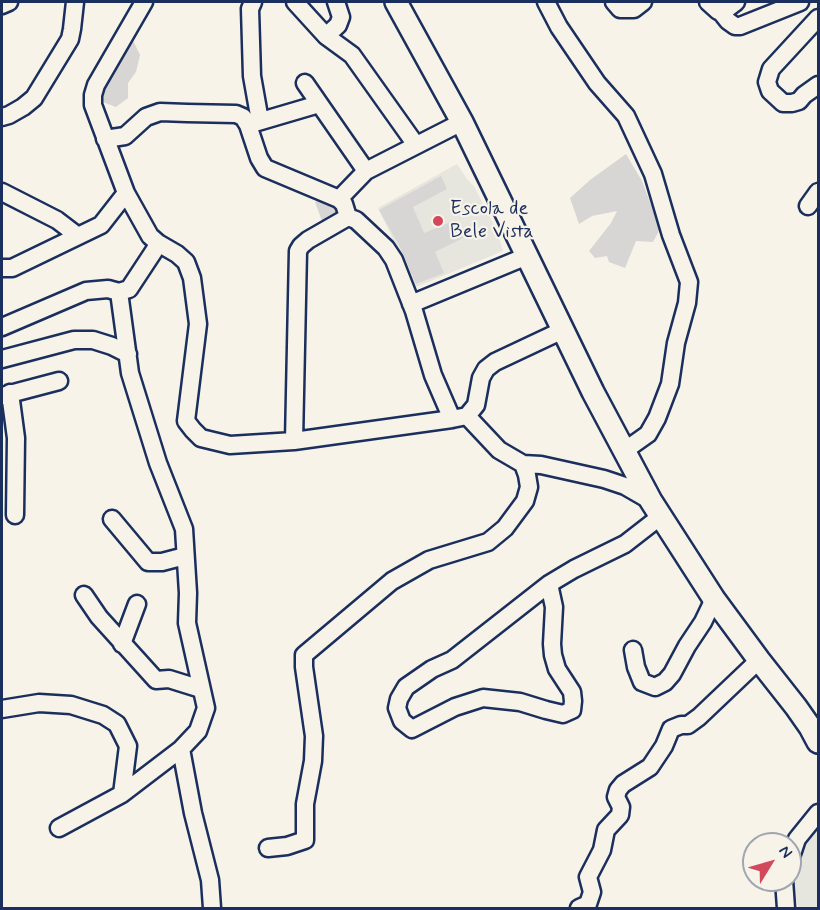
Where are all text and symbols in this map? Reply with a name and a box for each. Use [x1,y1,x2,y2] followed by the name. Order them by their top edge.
[450,198,534,245] place label: Escola de Bele Vista
[431,214,445,228] marker: Escola de Bele Vista
[742,832,802,892] north arrow
[774,841,797,863] text: N

